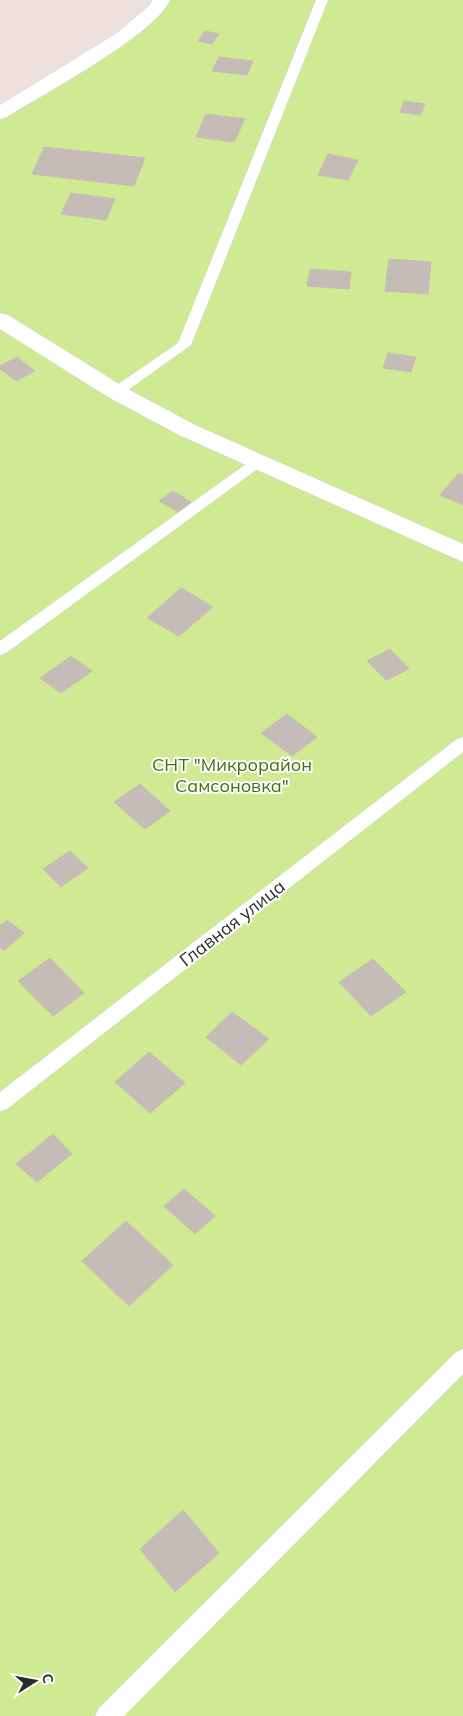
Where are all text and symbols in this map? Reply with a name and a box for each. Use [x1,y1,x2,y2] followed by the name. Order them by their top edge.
[152,753,312,797] park label: СНТ "Микрорайон Самсоновка"
[175,875,289,971] street label: Главная улица
[10,1656,60,1706] north arrow
[38,1672,58,1685] text: С

